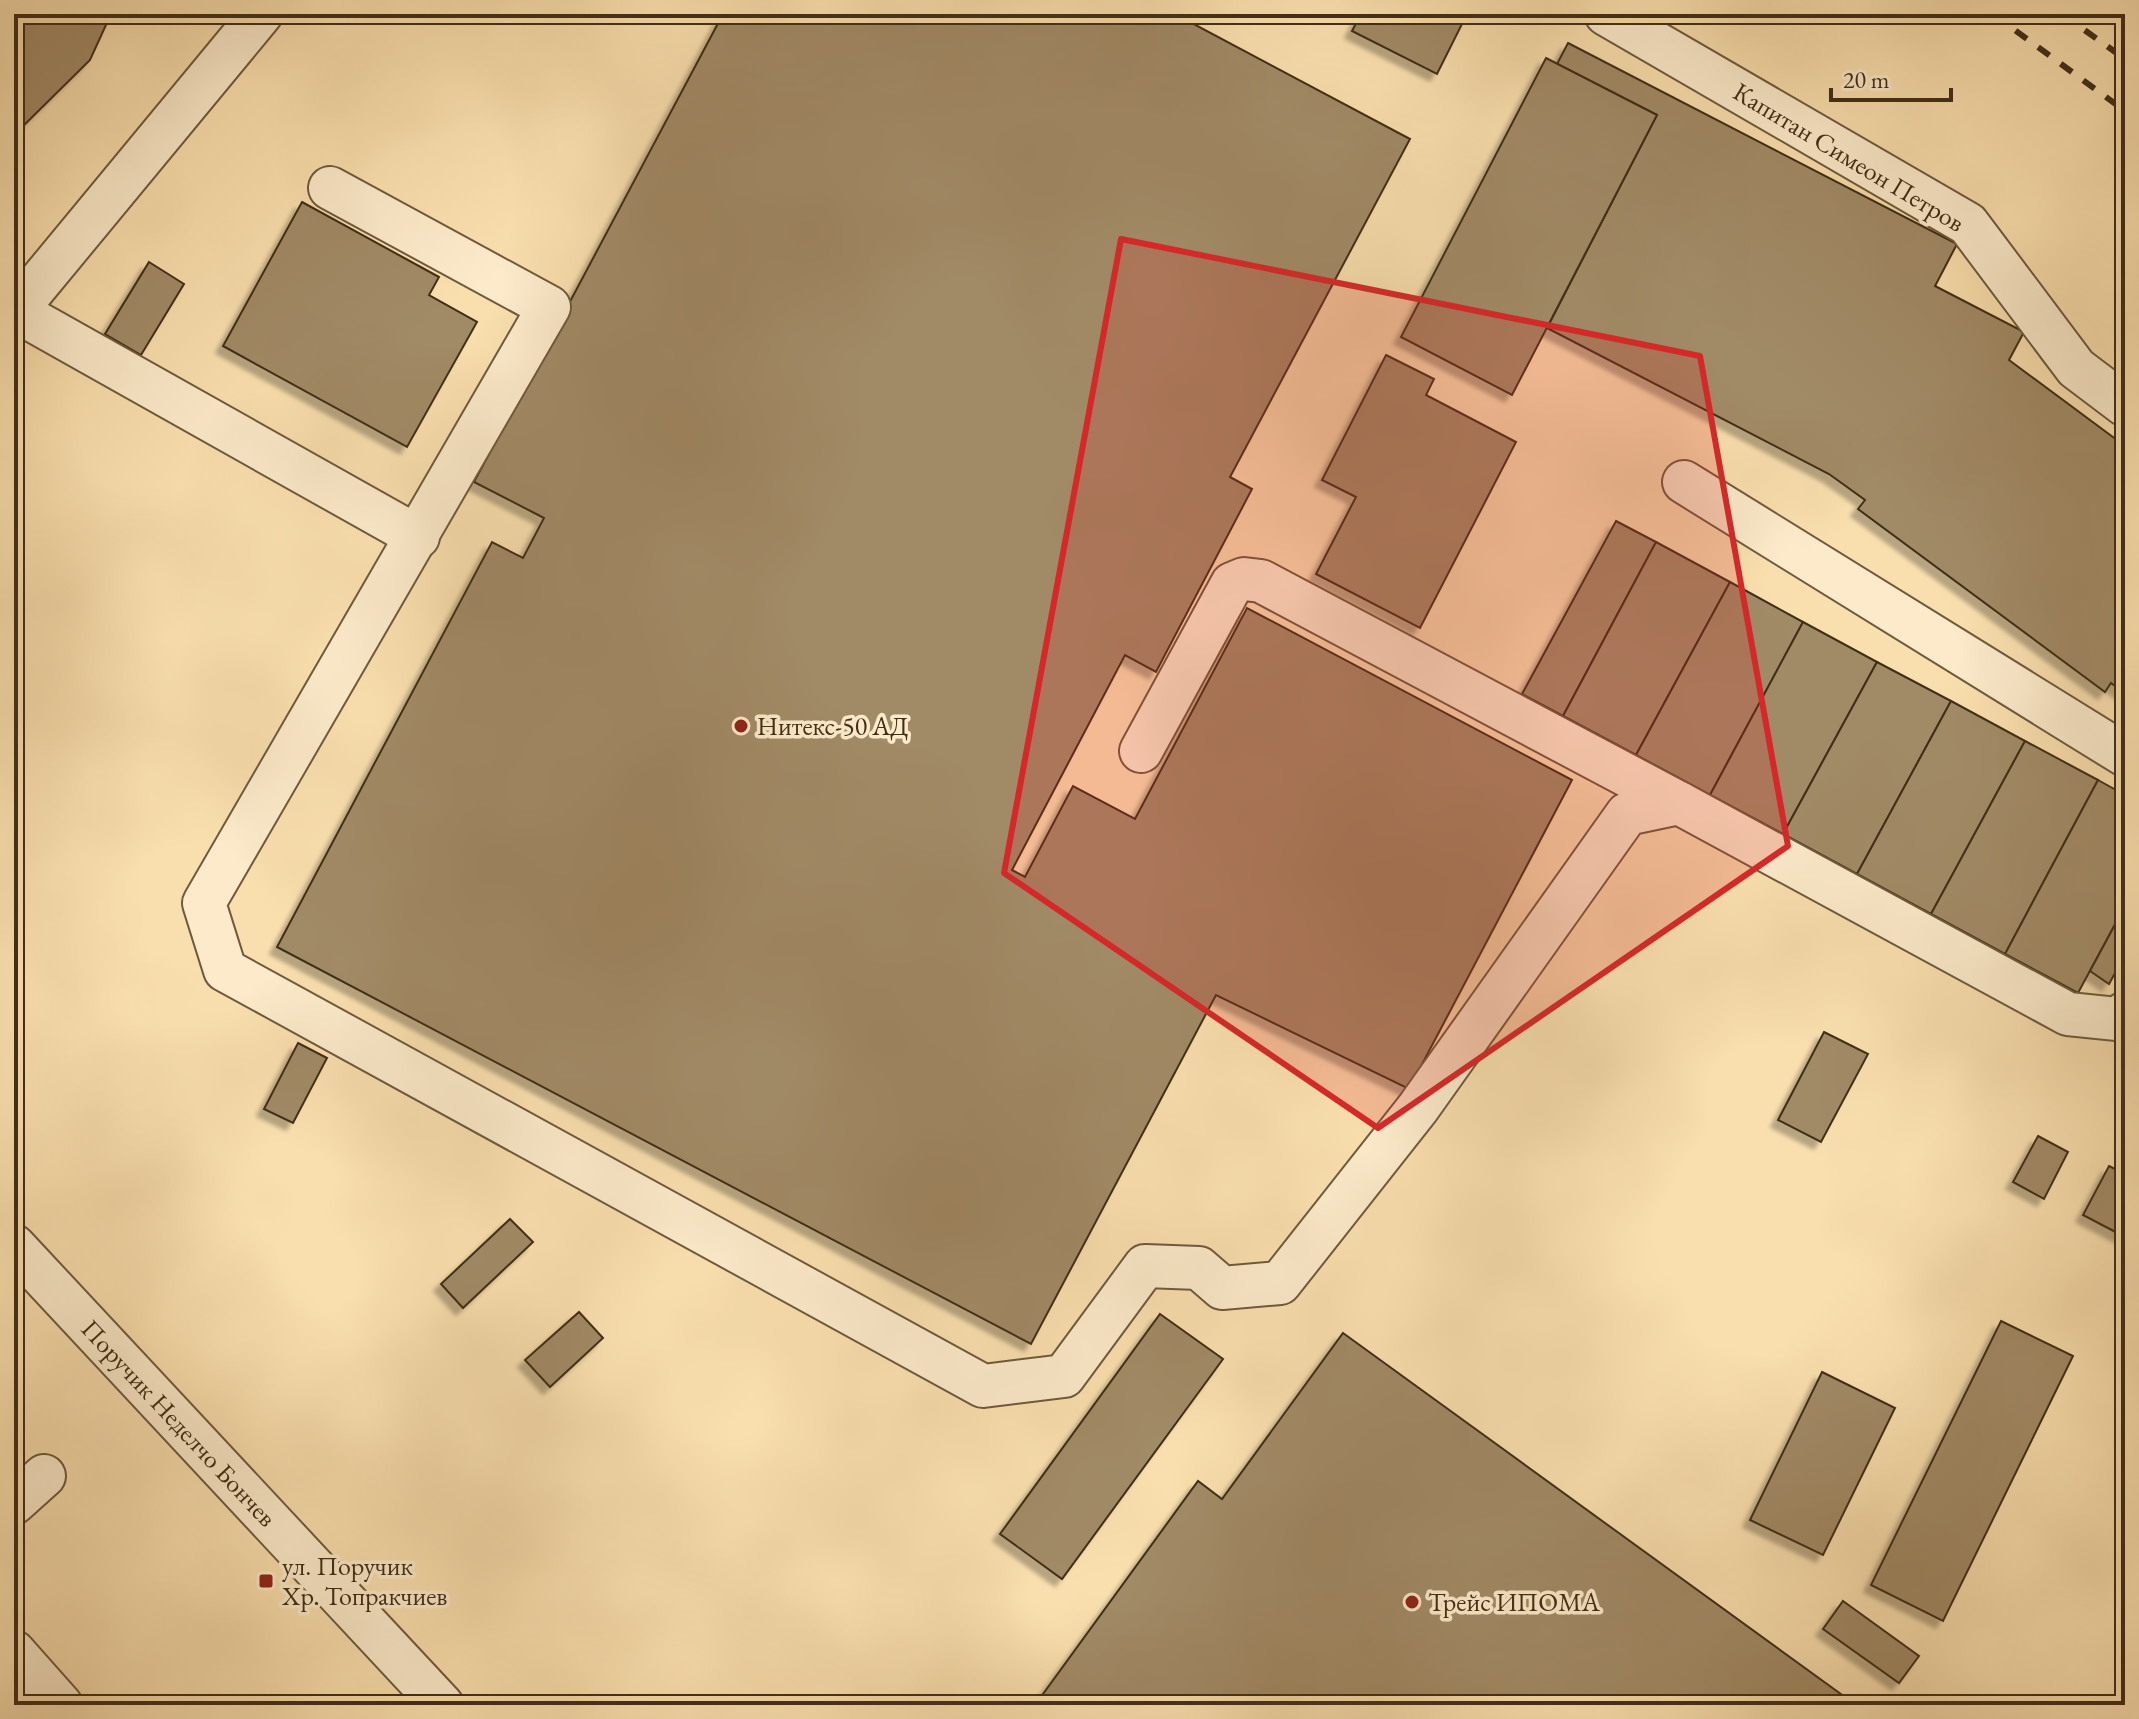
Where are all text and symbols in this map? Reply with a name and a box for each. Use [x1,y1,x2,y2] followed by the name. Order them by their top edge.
[1831,52,1951,102] scale bar
[1843,64,1890,95] text: 20 m
[1727,74,1971,240] street label: Капитан Симеон Петров
[757,709,909,743] place label: Нитекс-50 АД
[732,717,750,735] marker: Нитекс-50 АД
[74,1312,284,1534] street label: Поручик Неделчо Бончев
[281,1549,447,1613] place label: ул. Поручик Хр. Топракчиев
[257,1572,275,1590] marker: ул. Поручик Хр. Топракчиев
[1428,1585,1601,1619] place label: Трейс ИПОМА
[1403,1593,1421,1611] marker: Трейс ИПОМА

